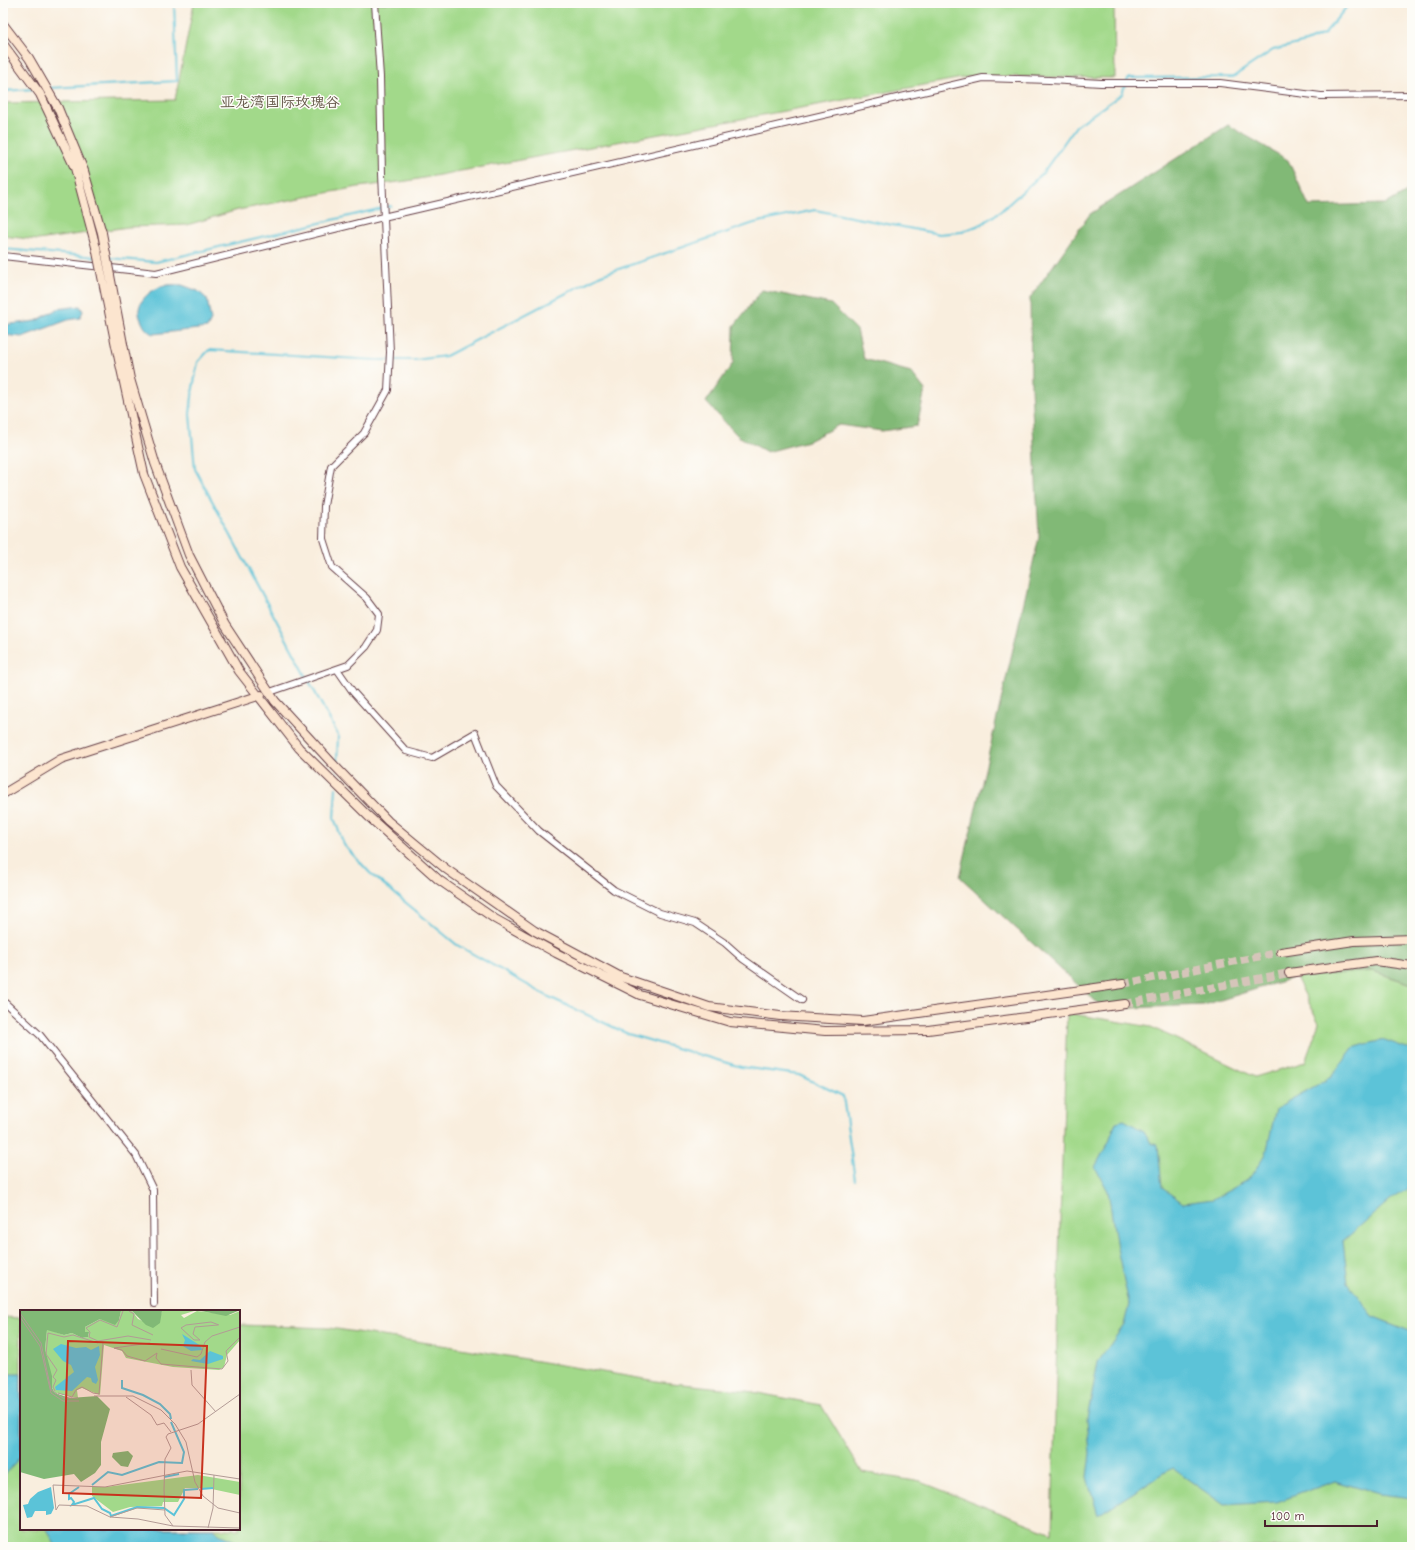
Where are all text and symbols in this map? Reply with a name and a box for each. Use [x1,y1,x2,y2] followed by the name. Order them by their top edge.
[220,93,340,111] park label: 亚龙湾国际玫瑰谷
[20,1310,240,1530] inset map
[1265,1502,1377,1528] scale bar
[1271,1509,1304,1523] text: 100 m

